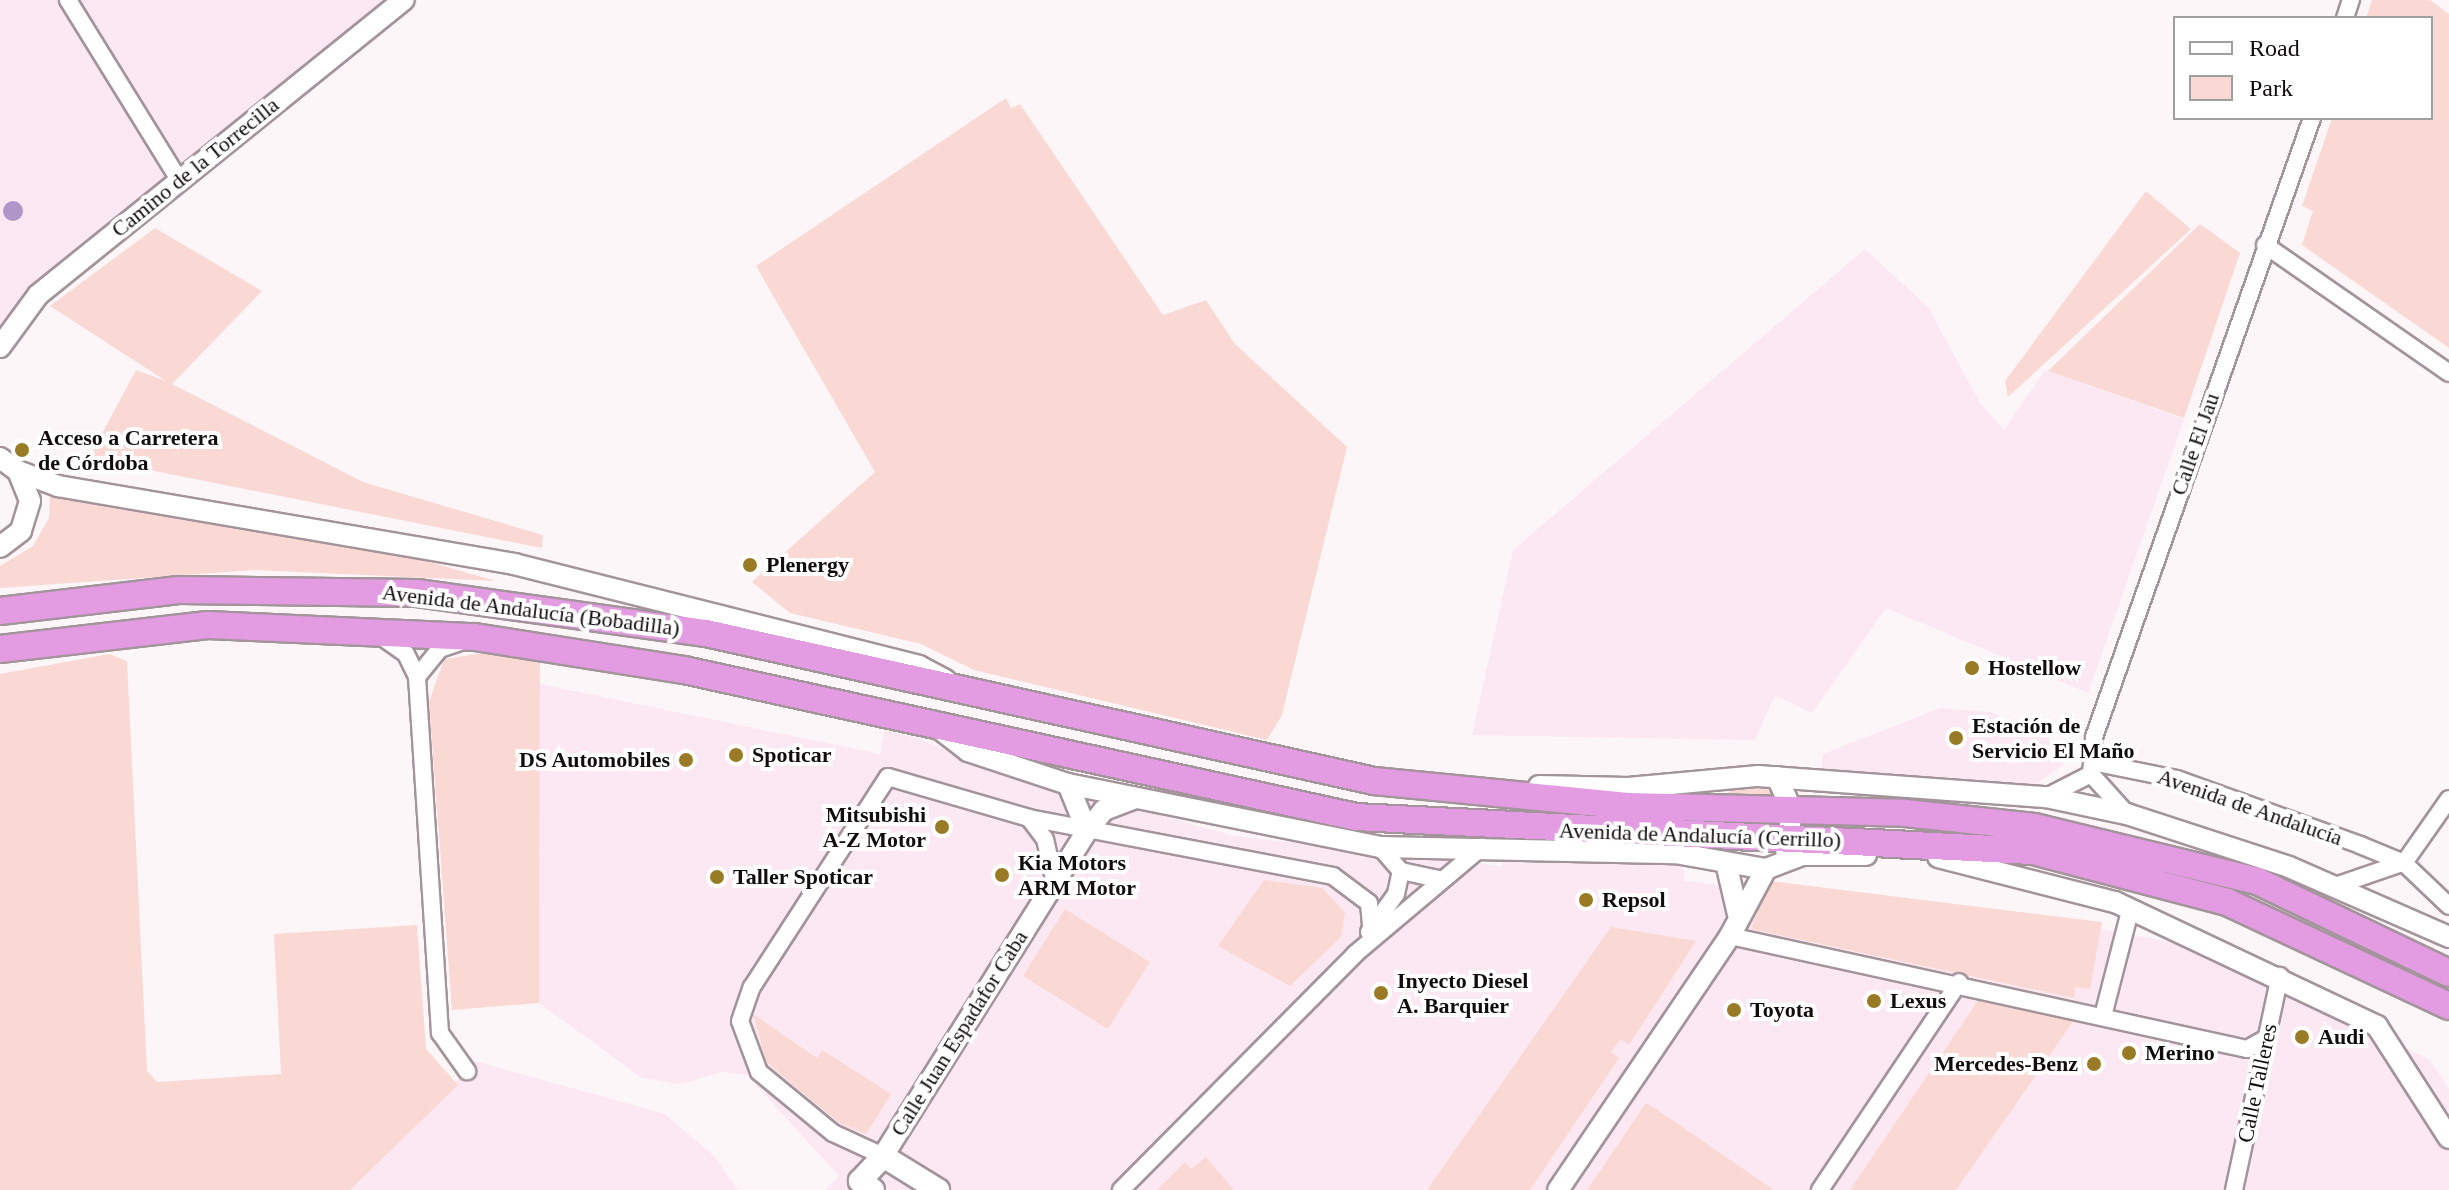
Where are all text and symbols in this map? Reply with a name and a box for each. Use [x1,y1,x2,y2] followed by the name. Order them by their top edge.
[2173,16,2433,120] legend
[2249,35,2300,61] text: Road
[2249,75,2293,101] text: Park
[106,91,284,243] street label: Camino de la Torrecilla
[2165,389,2225,499] street label: Calle El Jau
[38,424,218,476] place label: Acceso a Carretera de Córdoba
[13,441,31,459] marker: Acceso a Carretera de Córdoba
[766,552,849,578] place label: Plenergy
[741,556,759,574] marker: Plenergy
[380,579,682,641] street label: Avenida de Andalucía (Bobadilla)
[1988,655,2081,681] place label: Hostellow
[1963,659,1981,677] marker: Hostellow
[1972,712,2135,764] place label: Estación de Servicio El Maño
[1947,729,1965,747] marker: Estación de Servicio El Maño
[752,742,831,768] place label: Spoticar
[727,746,745,764] marker: Spoticar
[518,747,670,773] place label: DS Automobiles
[677,751,695,769] marker: DS Automobiles
[2153,763,2347,851] street label: Avenida de Andalucía
[823,801,926,852] place label: Mitsubishi A-Z Motor
[1558,817,1842,853] street label: Avenida de Andalucía (Cerrillo)
[933,818,951,836] marker: Mitsubishi A-Z Motor
[1018,849,1136,900] place label: Kia Motors ARM Motor
[733,864,873,890] place label: Taller Spoticar
[993,866,1011,884] marker: Kia Motors ARM Motor
[708,868,726,886] marker: Taller Spoticar
[1602,887,1666,913] place label: Repsol
[1577,891,1595,909] marker: Repsol
[885,925,1033,1141] street label: Calle Juan Espadafor Caba
[1397,967,1528,1018] place label: Inyecto Diesel A. Barquier
[1372,984,1390,1002] marker: Inyecto Diesel A. Barquier
[1890,988,1946,1014] place label: Lexus
[1865,992,1883,1010] marker: Lexus
[1750,997,1814,1023] place label: Toyota
[1725,1001,1743,1019] marker: Toyota
[2231,1021,2283,1145] street label: Calle Talleres
[2318,1024,2364,1050] place label: Audi
[2293,1028,2311,1046] marker: Audi
[2145,1040,2215,1066] place label: Merino
[2120,1044,2138,1062] marker: Merino
[1934,1051,2078,1077] place label: Mercedes-Benz
[2085,1055,2103,1073] marker: Mercedes-Benz

